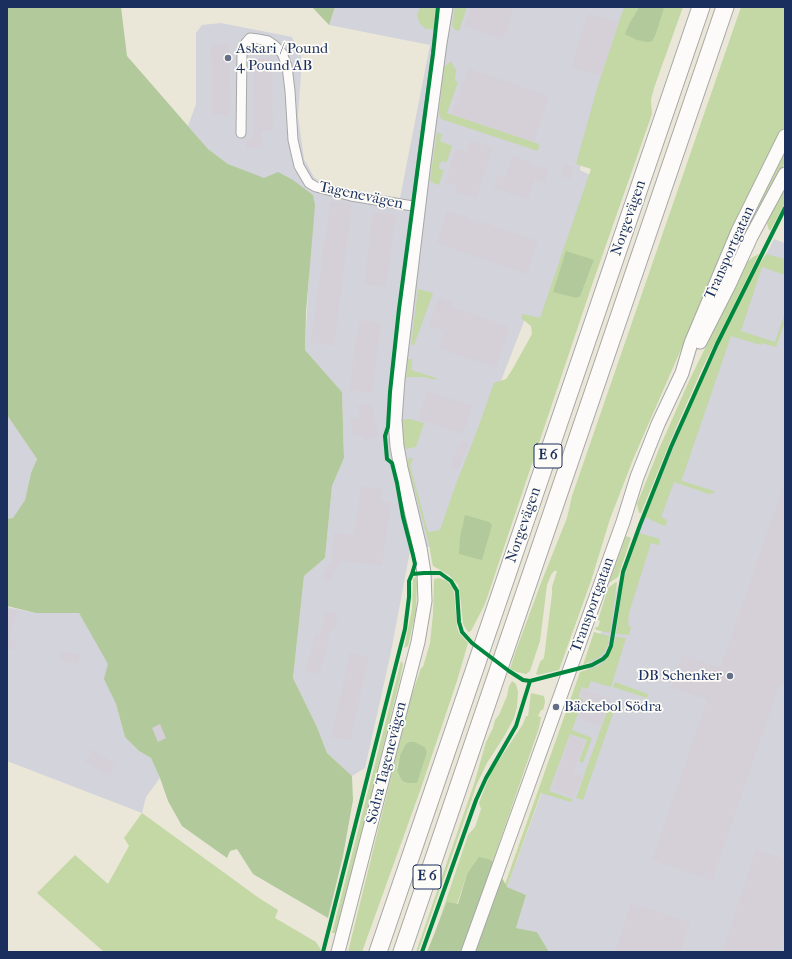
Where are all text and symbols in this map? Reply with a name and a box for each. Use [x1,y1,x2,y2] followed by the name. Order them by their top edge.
[236,40,328,75] place label: Askari / Pound 4 Pound AB
[223,53,233,63] marker: Askari / Pound 4 Pound AB
[317,178,405,214] street label: Tagenevägen
[608,178,650,258] street label: Norgevägen
[701,204,759,302] street label: Transportgatan
[534,444,562,468] road number: E 6
[503,485,545,565] street label: Norgevägen
[567,555,619,655] street label: Transportgatan
[638,667,722,685] place label: DB Schenker
[725,671,735,681] marker: DB Schenker
[564,698,662,716] place label: Bäckebol Södra
[363,700,411,826] street label: Södra Tagenevägen
[551,702,561,712] marker: Bäckebol Södra
[413,865,441,889] road number: E 6

